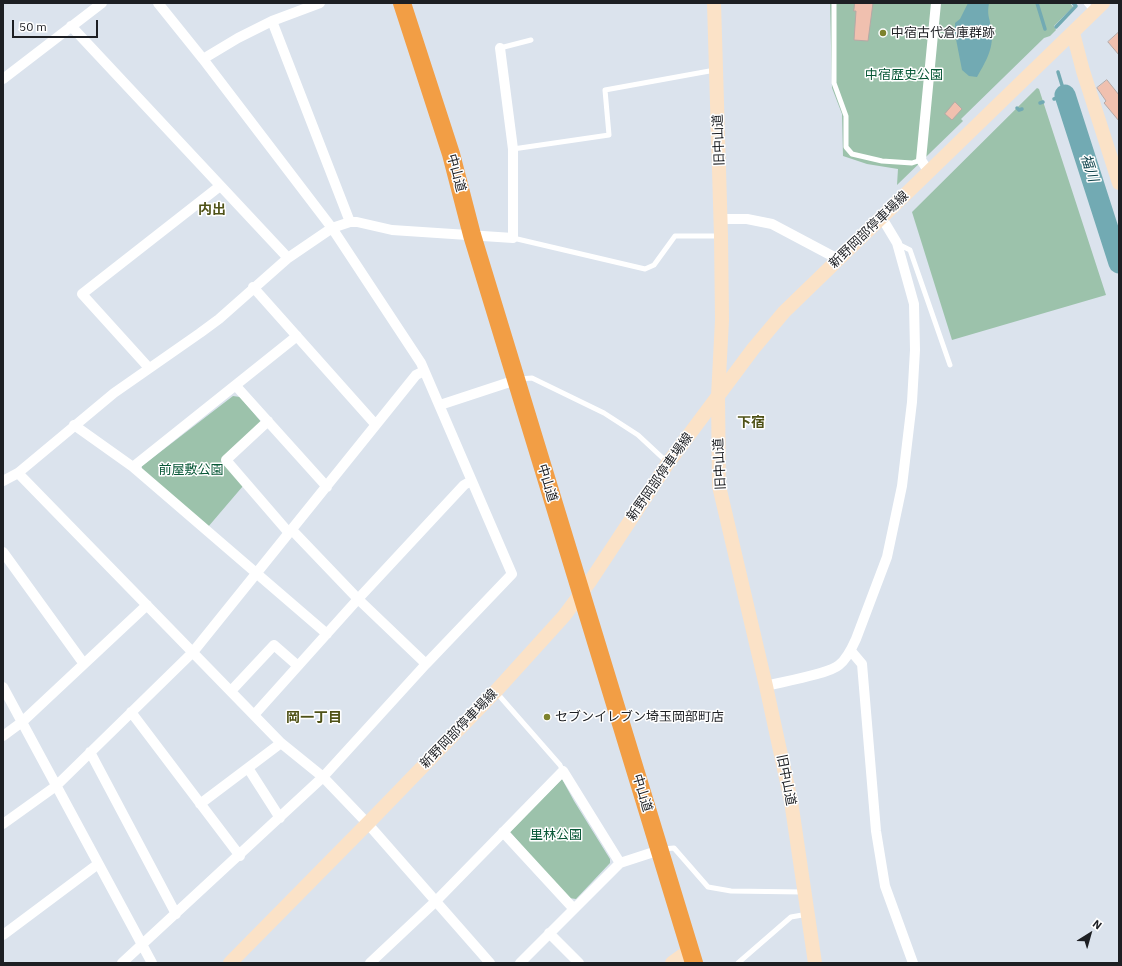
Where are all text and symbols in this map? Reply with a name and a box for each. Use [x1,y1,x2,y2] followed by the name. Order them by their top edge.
[14,12,100,38] scale bar
[19,19,47,34] text: 50 m
[891,25,995,41] place label: 中宿古代倉庫群跡
[878,28,888,38] marker: 中宿古代倉庫群跡
[865,67,943,83] park label: 中宿歴史公園
[710,114,728,166] street label: 旧中山道
[443,152,469,194] street label: 中山道
[1077,152,1101,184] water label: 福川
[826,188,912,272] street label: 新野岡部停車場線
[198,202,226,218] district label: 内出
[737,415,765,431] district label: 下宿
[624,430,696,524] street label: 新野岡部停車場線
[711,438,729,490] street label: 旧中山道
[159,462,223,478] park label: 前屋敷公園
[534,462,560,504] street label: 中山道
[417,686,501,772] street label: 新野岡部停車場線
[555,709,724,725] place label: セブンイレブン埼玉岡部町店
[286,710,342,726] district label: 岡一丁目
[542,712,552,722] marker: セブンイレブン埼玉岡部町店
[773,753,799,807] street label: 旧中山道
[629,772,655,814] street label: 中山道
[530,827,582,843] park label: 里林公園
[1070,914,1110,954] north arrow
[1090,916,1105,932] text: N

